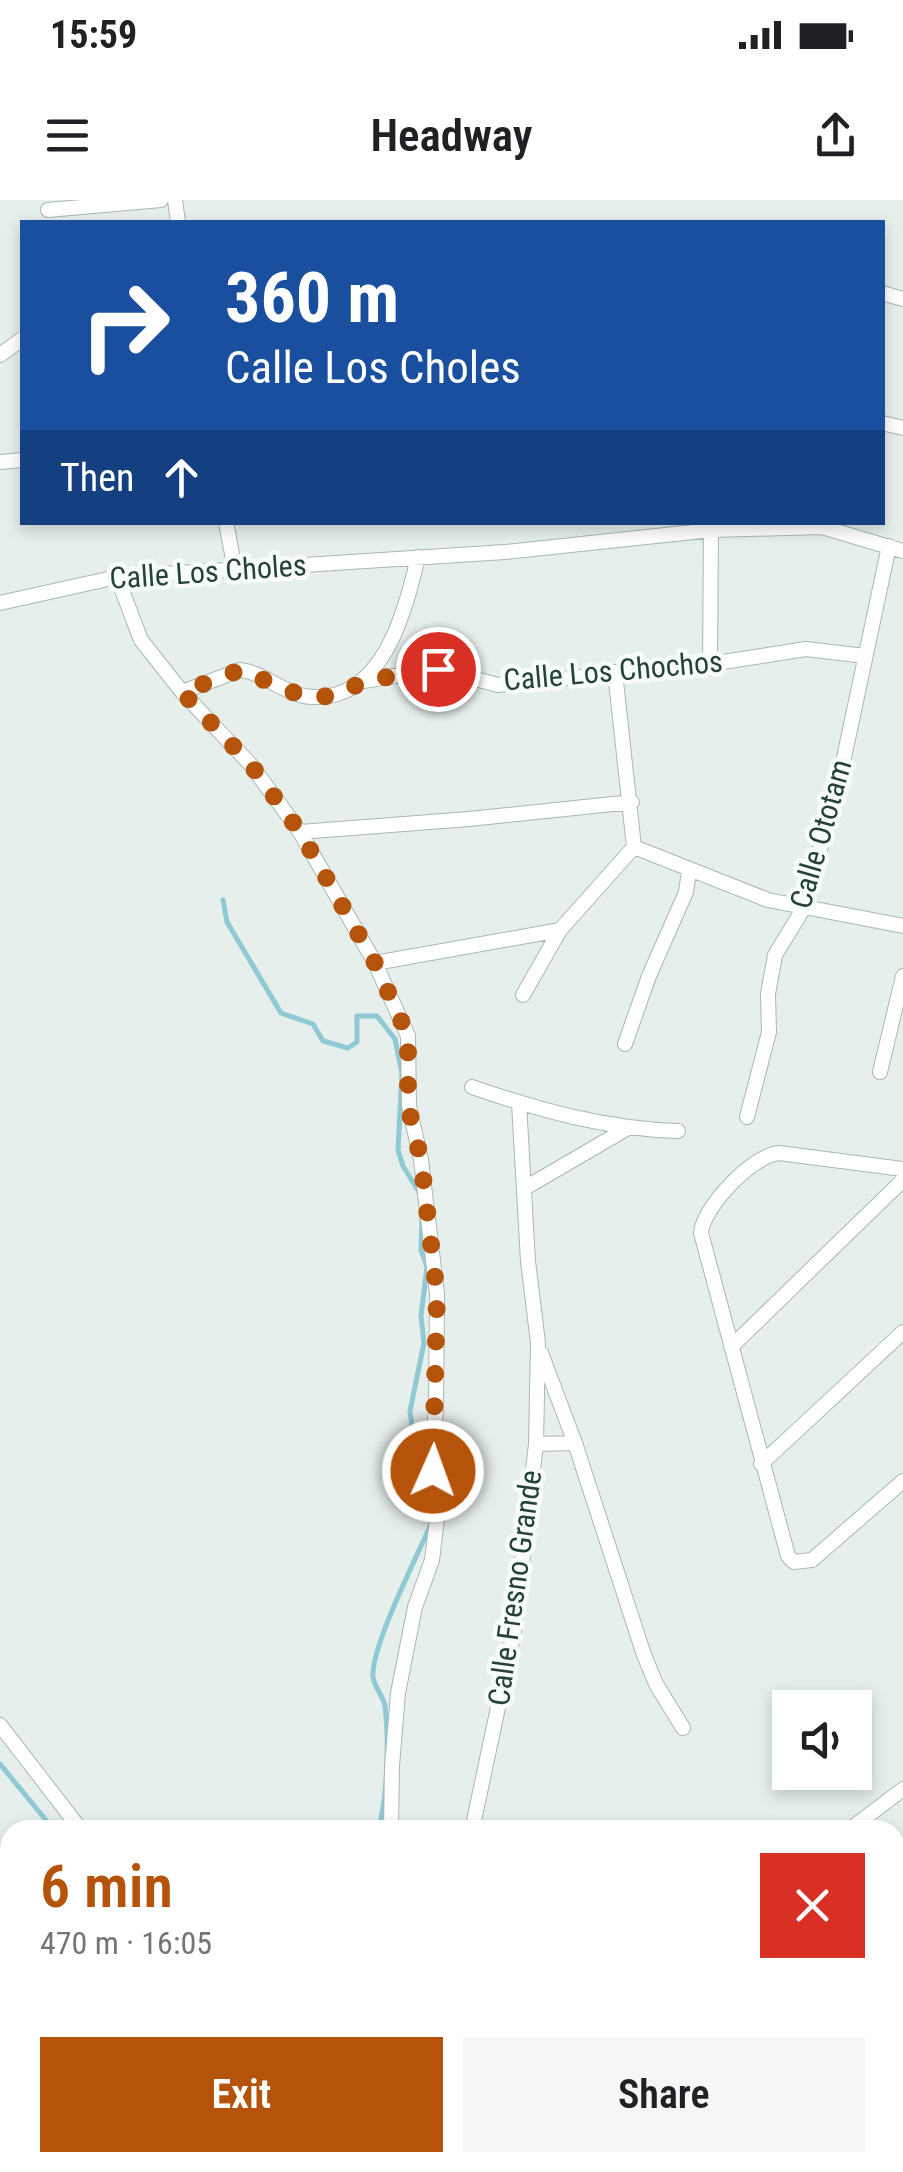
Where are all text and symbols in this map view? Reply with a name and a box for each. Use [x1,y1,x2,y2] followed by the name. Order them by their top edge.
[50,13,137,57] text: 15:59
[40,108,95,163] icon: menu
[808,108,863,163] icon: share
[370,109,533,162] text: Headway
[225,257,399,339] text: 360 m
[60,260,190,390] icon: right
[225,341,521,394] text: Calle Los Choles
[154,450,209,505] icon: ahead
[60,456,134,500] text: Then
[108,547,308,596] street label: Calle Los Choles
[396,627,481,712] pin
[411,642,466,697] icon: arrive
[502,643,724,698] street label: Calle Los Chochos
[783,755,859,913] street label: Calle Ototam
[381,1419,485,1523] position arrow
[481,1468,548,1708] street label: Calle Fresno Grande
[772,1690,872,1790] map controls
[772,1690,872,1790] button: sound
[40,1851,173,1922] text: 6 min
[760,1853,865,1958] button: close
[40,1924,212,1962] text: 470 m · 16:05
[40,2037,443,2152] button: Exit
[463,2037,865,2152] button: Share

